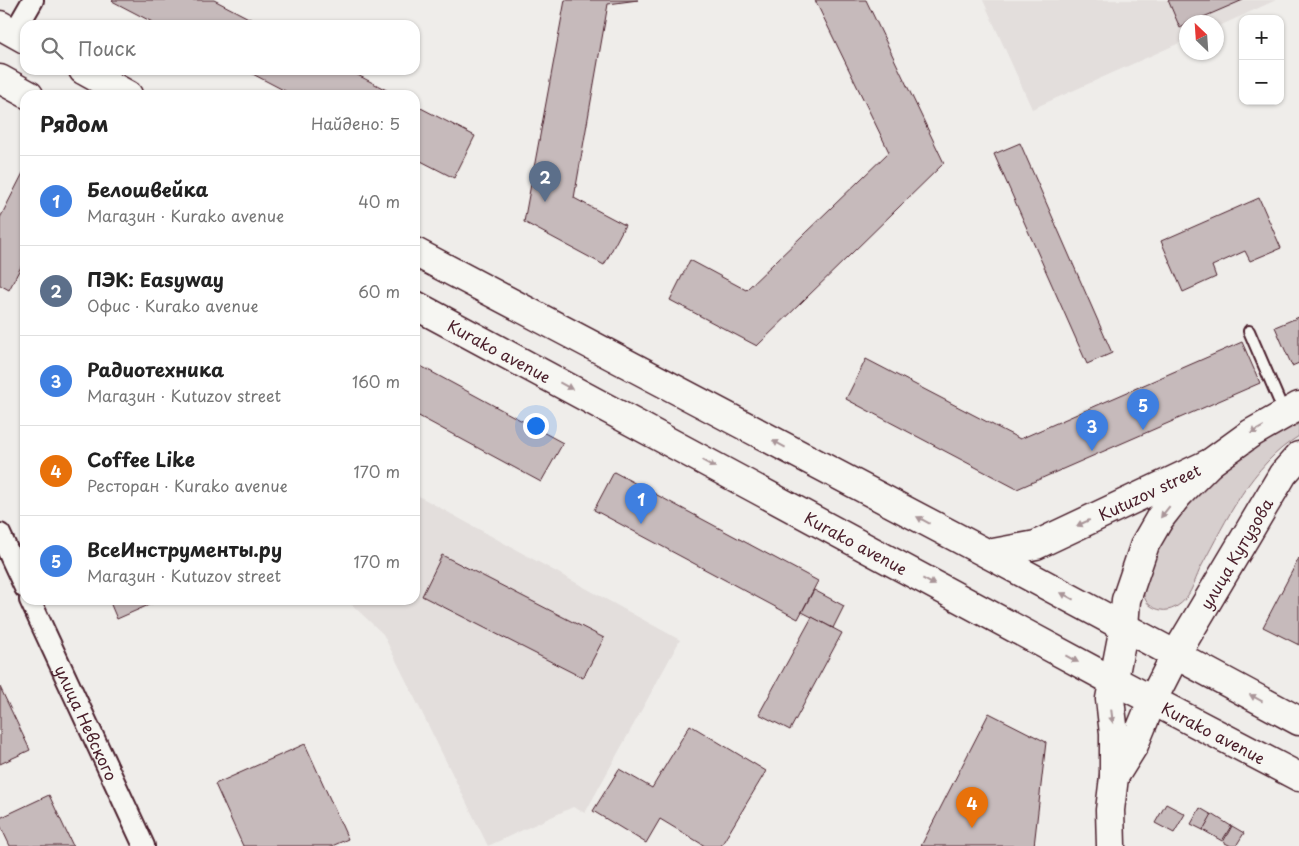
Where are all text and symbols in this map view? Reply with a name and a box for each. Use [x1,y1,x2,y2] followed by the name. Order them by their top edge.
[1179,15,1224,60] north arrow
[1239,15,1284,105] map controls
[1239,15,1284,60] button: +
[20,20,420,75] search box
[38,34,66,62] icon: search
[78,34,136,62] text: Поиск
[1239,60,1284,105] button: −
[40,107,108,139] text: Рядом
[311,111,400,135] text: Найдено: 5
[529,161,561,202] pin: 2
[87,175,208,203] text: Белошвейка
[52,189,60,213] text: 1
[358,189,400,213] text: 40 m
[87,203,284,227] text: Магазин · Kurako avenue
[87,265,224,293] text: ПЭК: Easyway
[50,279,62,303] text: 2
[358,279,400,303] text: 60 m
[87,293,259,317] text: Офис · Kurako avenue
[444,313,555,388] street label: Kurako avenue
[87,355,224,383] text: Радиотехника
[51,369,61,393] text: 3
[352,369,400,393] text: 160 m
[559,382,572,391] one-way arrow
[87,383,281,407] text: Магазин · Kutuzov street
[1127,389,1159,430] pin: 5
[1076,410,1108,451] pin: 3
[523,413,549,439] your location
[1250,426,1263,435] one-way arrow
[772,440,787,448] one-way arrow
[87,445,195,473] text: Coffee Like
[1094,457,1205,526] street label: Kutuzov street
[51,459,61,483] text: 4
[354,459,400,483] text: 170 m
[702,459,715,468] one-way arrow
[87,473,288,497] text: Ресторан · Kurako avenue
[625,483,657,524] pin: 1
[1193,493,1278,614] street label: улица Кутузова
[800,505,912,580] street label: Kurako avenue
[1160,505,1171,518] one-way arrow
[916,516,930,524] one-way arrow
[1076,519,1090,527] one-way arrow
[87,535,282,563] text: ВсеИнструменты.ру
[51,549,61,573] text: 5
[354,549,400,573] text: 170 m
[87,563,281,587] text: Магазин · Kutuzov street
[922,578,936,586] one-way arrow
[1060,592,1073,601] one-way arrow
[1065,655,1079,663] one-way arrow
[50,661,124,784] street label: улица Невского
[1249,694,1263,702] one-way arrow
[1158,695,1270,769] street label: Kurako avenue
[1108,708,1116,724] one-way arrow
[956,787,988,828] pin: 4

